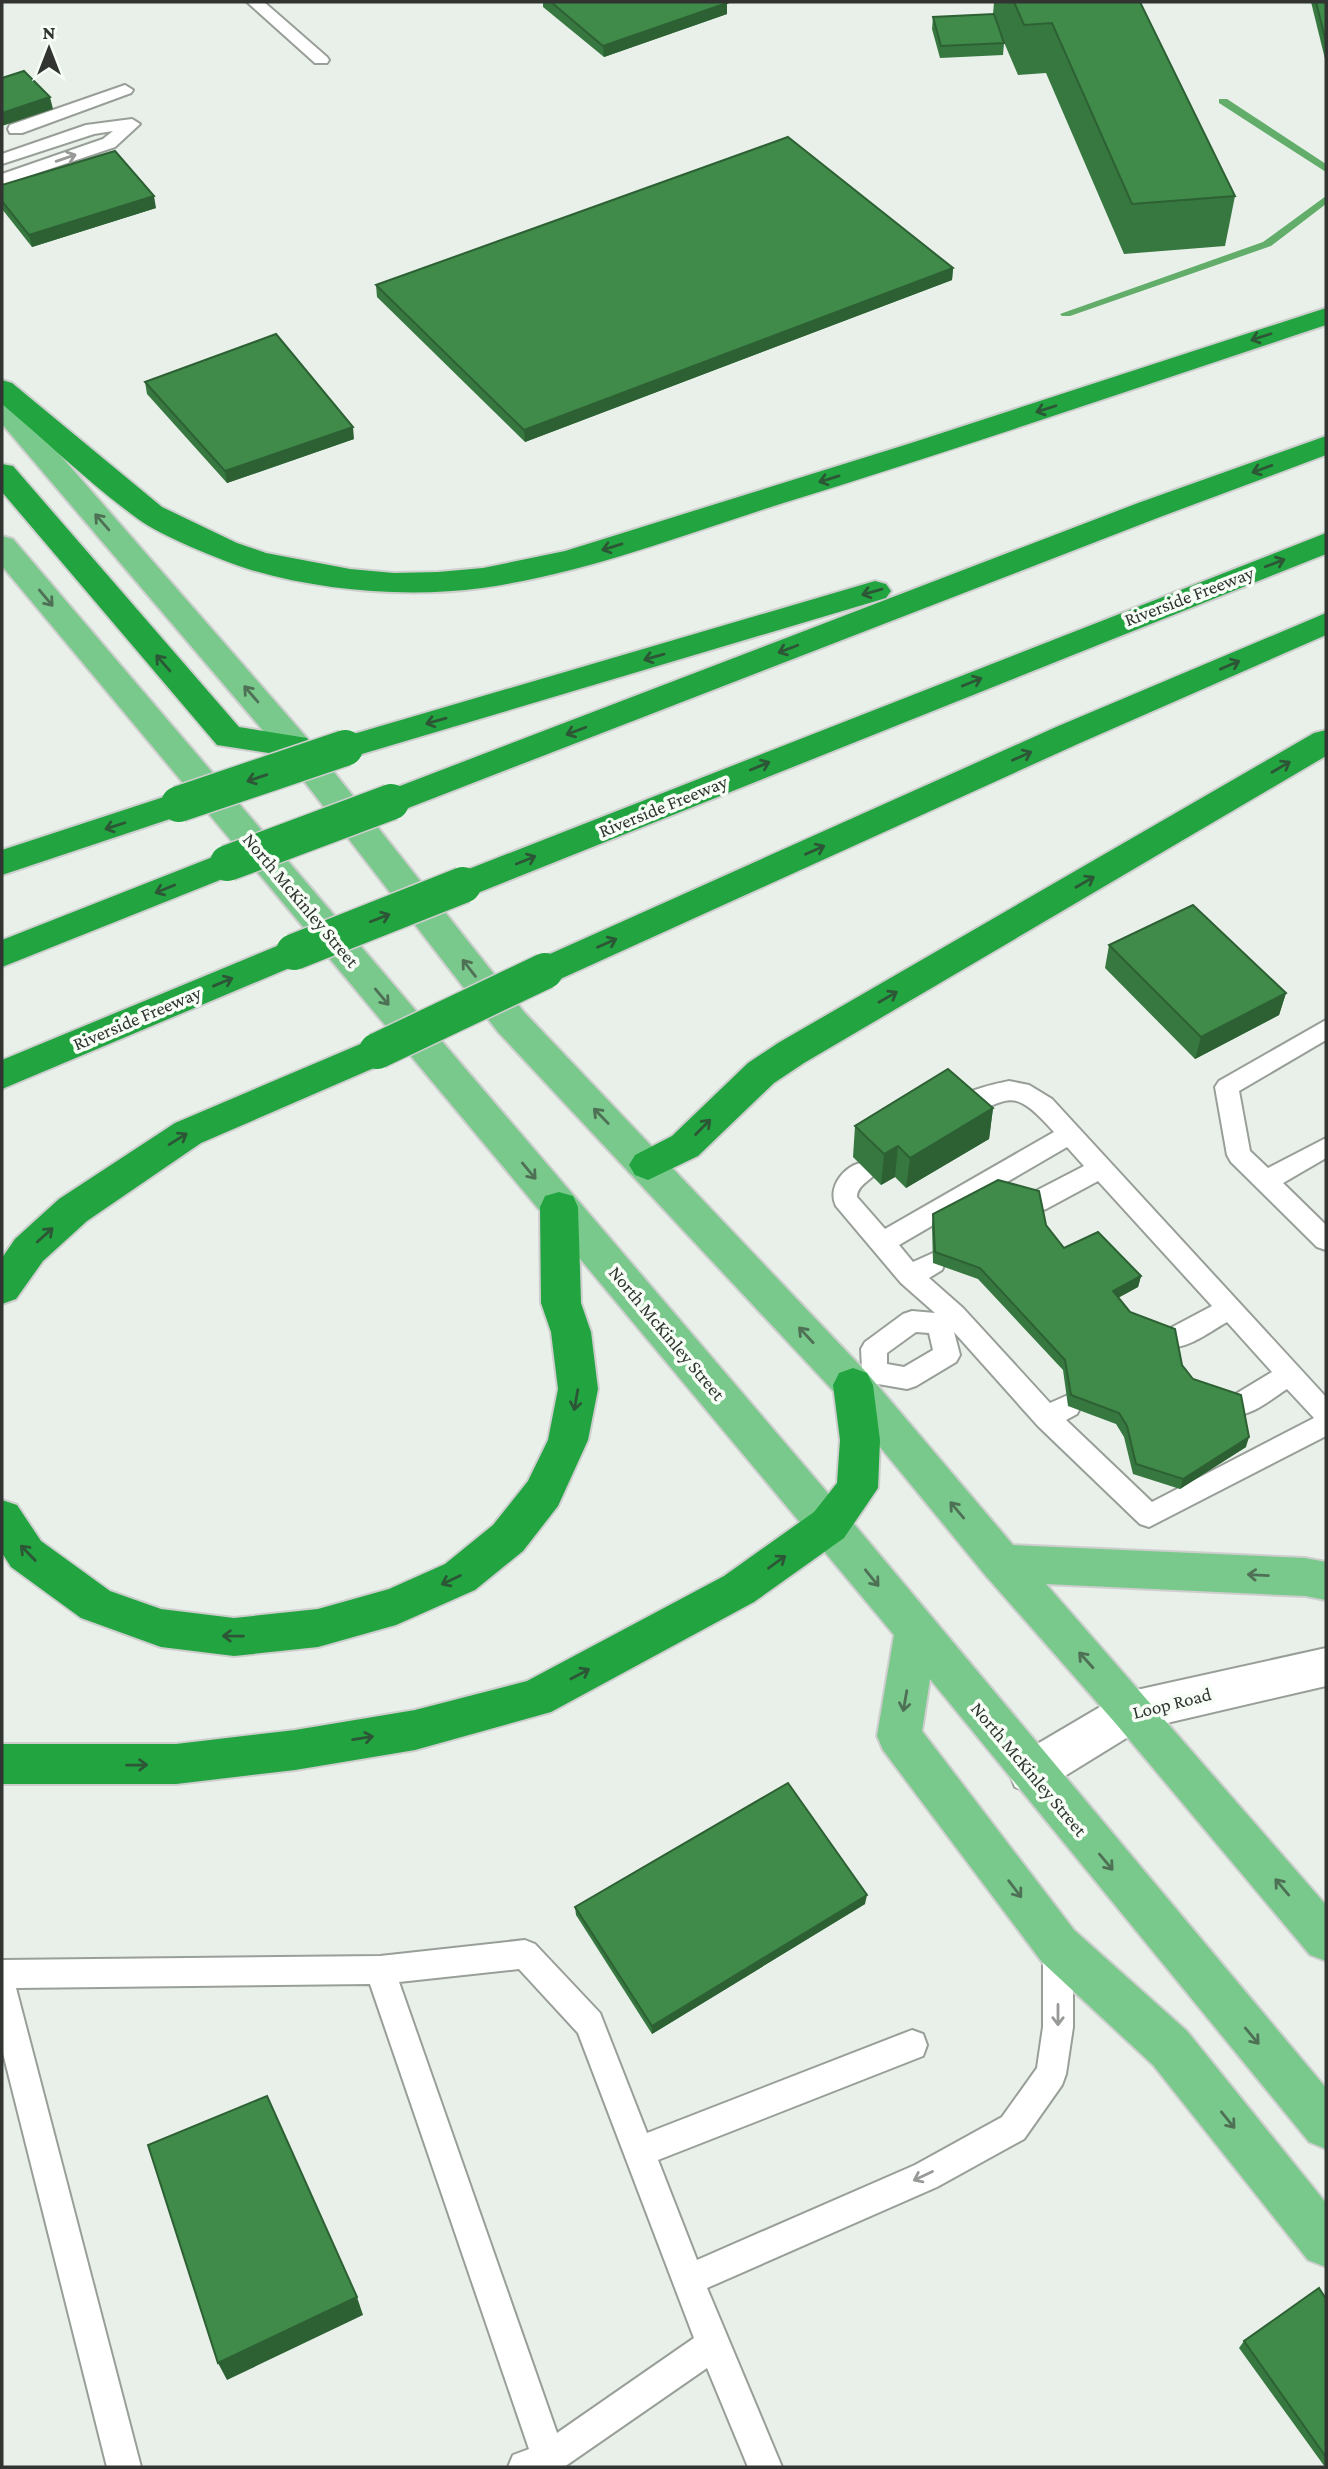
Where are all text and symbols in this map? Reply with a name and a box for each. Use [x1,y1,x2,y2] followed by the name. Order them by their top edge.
[14,14,84,84] north arrow
[43,22,56,43] text: N
[55,151,77,163] one-way arrow
[1251,332,1273,344] one-way arrow
[1035,404,1057,416] one-way arrow
[1252,464,1274,476] one-way arrow
[818,473,840,486] one-way arrow
[94,513,110,531] one-way arrow
[601,541,623,554] one-way arrow
[1263,555,1285,568] one-way arrow
[1121,562,1257,630] street label: Riverside Freeway
[861,587,883,600] one-way arrow
[38,589,54,607] one-way arrow
[777,644,799,657] one-way arrow
[643,651,665,664] one-way arrow
[155,654,171,672] one-way arrow
[1219,658,1241,671] one-way arrow
[960,675,982,688] one-way arrow
[243,686,259,704] one-way arrow
[425,716,447,729] one-way arrow
[565,726,587,738] one-way arrow
[1011,749,1032,762] one-way arrow
[749,759,771,772] one-way arrow
[1271,760,1291,774] one-way arrow
[596,771,731,841] street label: Riverside Freeway
[247,773,269,785] one-way arrow
[104,821,126,833] one-way arrow
[239,829,364,972] street label: North McKinley Street
[803,843,825,856] one-way arrow
[515,852,537,865] one-way arrow
[1074,875,1094,889] one-way arrow
[154,883,176,896] one-way arrow
[369,910,391,923] one-way arrow
[596,936,617,949] one-way arrow
[462,959,477,978] one-way arrow
[211,975,233,988] one-way arrow
[70,981,204,1054] street label: Riverside Freeway
[374,987,390,1005] one-way arrow
[878,989,898,1003] one-way arrow
[592,1107,609,1124] one-way arrow
[695,1119,712,1136] one-way arrow
[168,1132,188,1146] one-way arrow
[521,1161,537,1179] one-way arrow
[36,1227,53,1244] one-way arrow
[605,1262,730,1405] street label: North McKinley Street
[798,1327,815,1344] one-way arrow
[568,1388,582,1411] one-way arrow
[950,1502,965,1520] one-way arrow
[19,1544,36,1561] one-way arrow
[767,1555,786,1569] one-way arrow
[864,1568,879,1586] one-way arrow
[1248,1568,1270,1581] one-way arrow
[441,1574,462,1588] one-way arrow
[222,1629,245,1642] one-way arrow
[1078,1651,1094,1669] one-way arrow
[569,1667,589,1681] one-way arrow
[1130,1683,1214,1723] street label: Loop Road
[898,1689,911,1712] one-way arrow
[967,1698,1092,1841] street label: North McKinley Street
[351,1731,374,1744] one-way arrow
[125,1758,148,1771] one-way arrow
[1099,1852,1114,1870] one-way arrow
[1274,1878,1290,1896] one-way arrow
[1007,1879,1022,1898] one-way arrow
[1051,2003,1065,2026] one-way arrow
[1244,2027,1260,2045] one-way arrow
[1220,2111,1236,2129] one-way arrow
[913,2170,934,2184] one-way arrow

